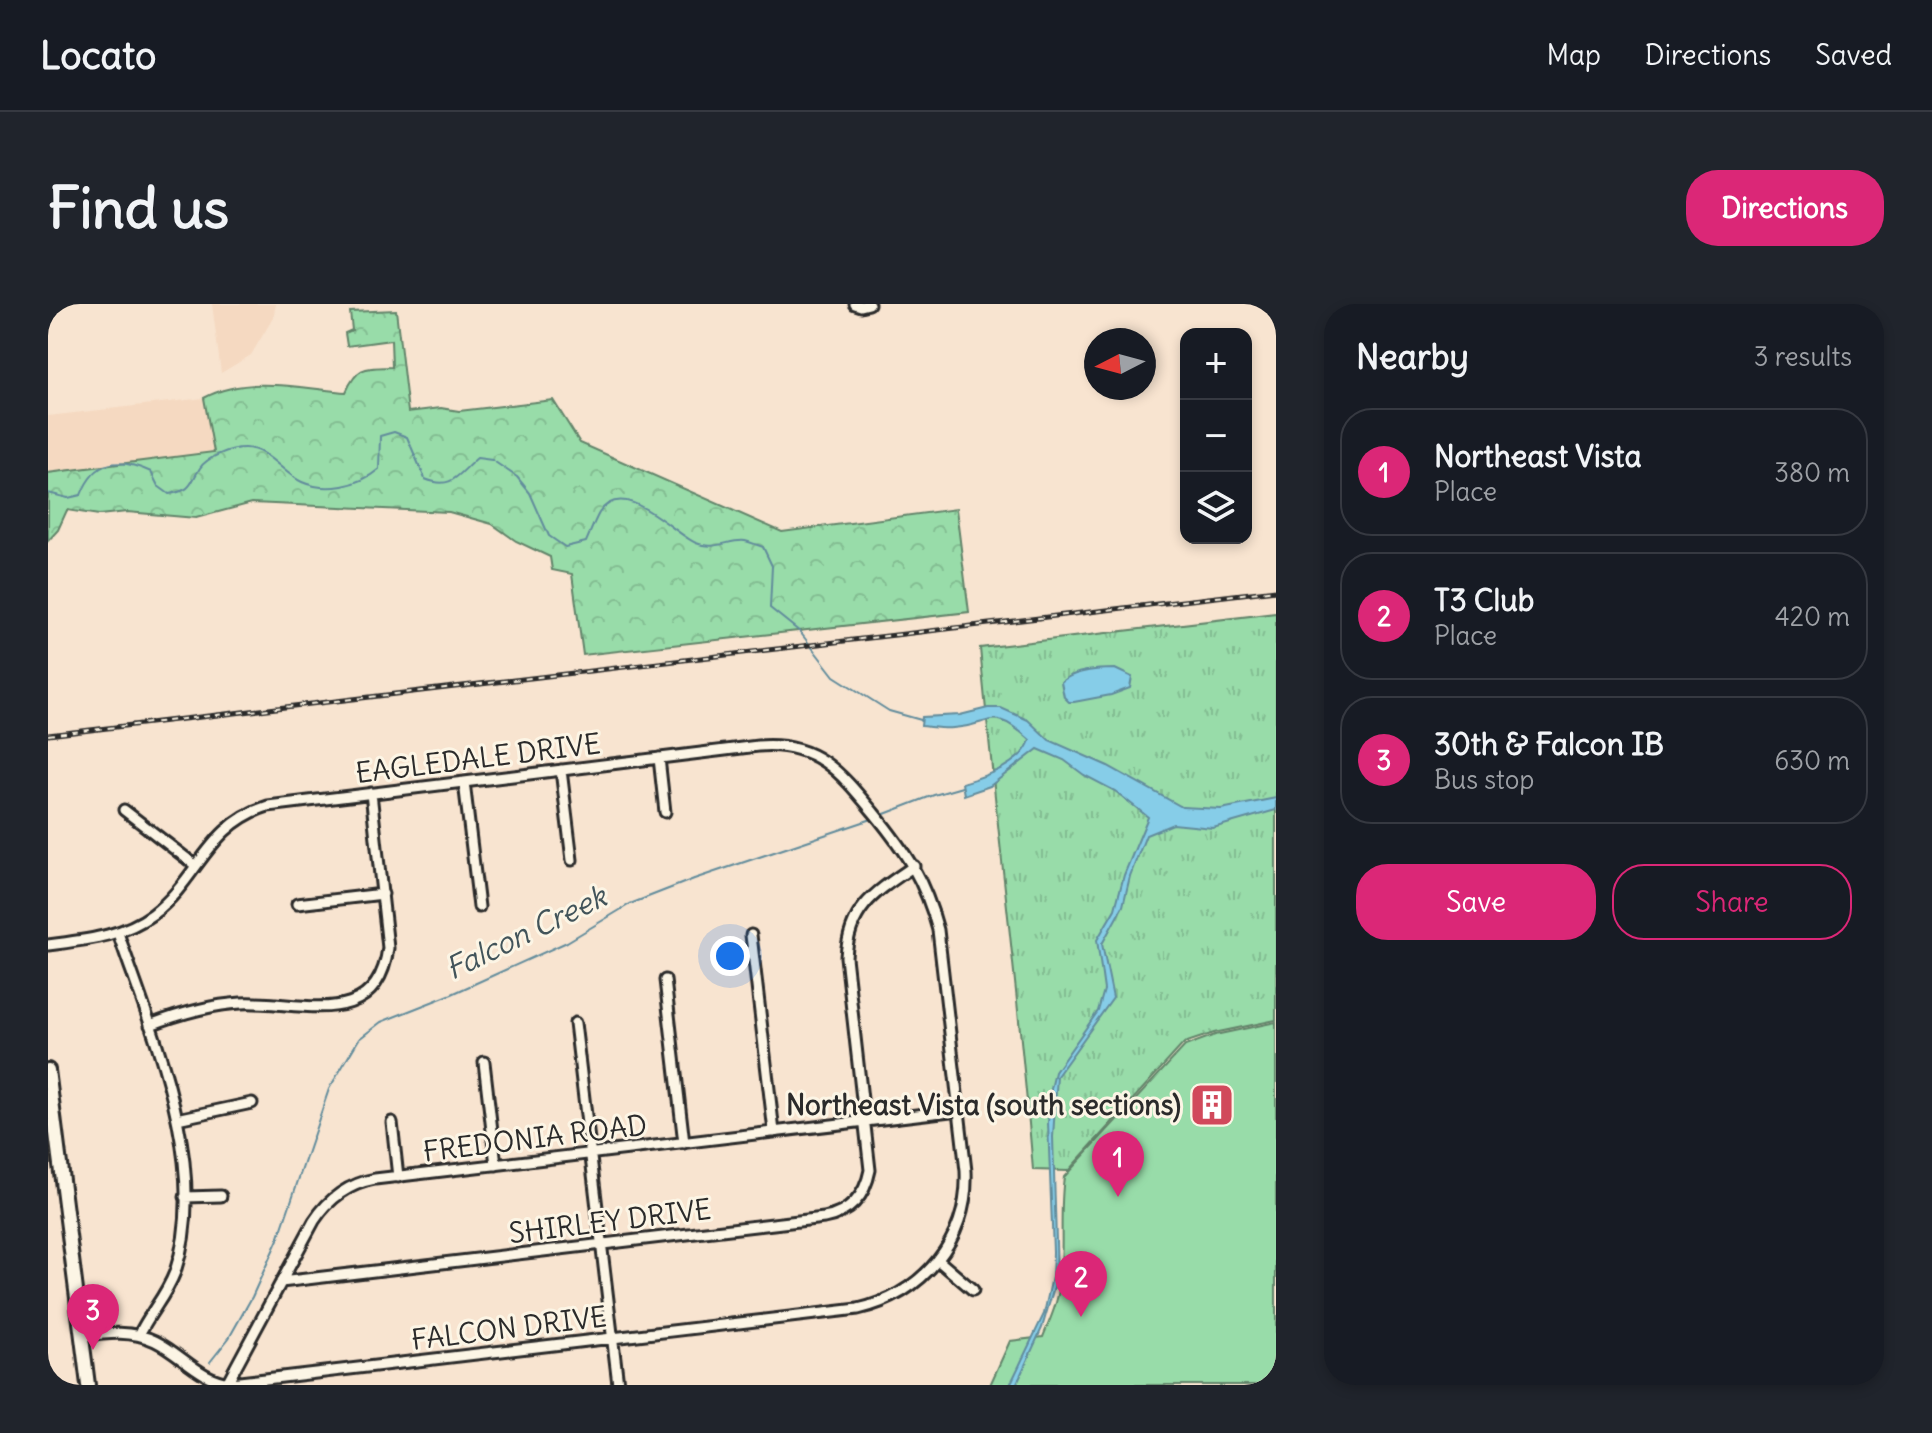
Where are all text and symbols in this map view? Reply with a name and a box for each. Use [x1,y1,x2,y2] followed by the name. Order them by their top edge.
[40,32,156,79] text: Locato
[1546,37,1601,73] text: Map
[1645,37,1771,73] text: Directions
[1815,37,1892,73] text: Saved
[1686,170,1884,246] button: Directions
[48,173,229,243] text: Find us
[1084,328,1156,400] north arrow
[1180,328,1252,544] map controls
[1180,328,1252,400] button: +
[1356,335,1469,378] text: Nearby
[1754,340,1852,373] text: 3 results
[1180,400,1252,472] button: −
[1434,437,1642,475] text: Northeast Vista
[1379,456,1389,489] text: 1
[1774,456,1850,489] text: 380 m
[1180,472,1252,544] button: layers
[1434,475,1497,508] text: Place
[1434,581,1534,619] text: T3 Club
[1377,600,1391,633] text: 2
[1775,600,1850,633] text: 420 m
[1434,619,1497,652] text: Place
[354,725,602,791] street label: EAGLEDALE DRIVE
[1434,725,1664,763] text: 30th & Falcon IB
[1377,744,1391,777] text: 3
[1774,744,1850,777] text: 630 m
[1434,763,1534,796] text: Bus stop
[1356,864,1596,940] button: Save
[1612,864,1852,940] button: Share
[439,876,614,987] water label: Falcon Creek
[710,936,750,976] your location
[1188,1081,1236,1129] building icon: Northeast Vista (south sections)
[786,1087,1181,1123] place label: Northeast Vista (south sections)
[421,1106,649,1170] street label: FREDONIA ROAD
[1092,1131,1144,1197] pin: 1
[507,1191,713,1251] street label: SHIRLEY DRIVE
[1055,1251,1107,1317] pin: 2
[67,1284,119,1350] pin: 3
[409,1298,609,1358] street label: FALCON DRIVE

